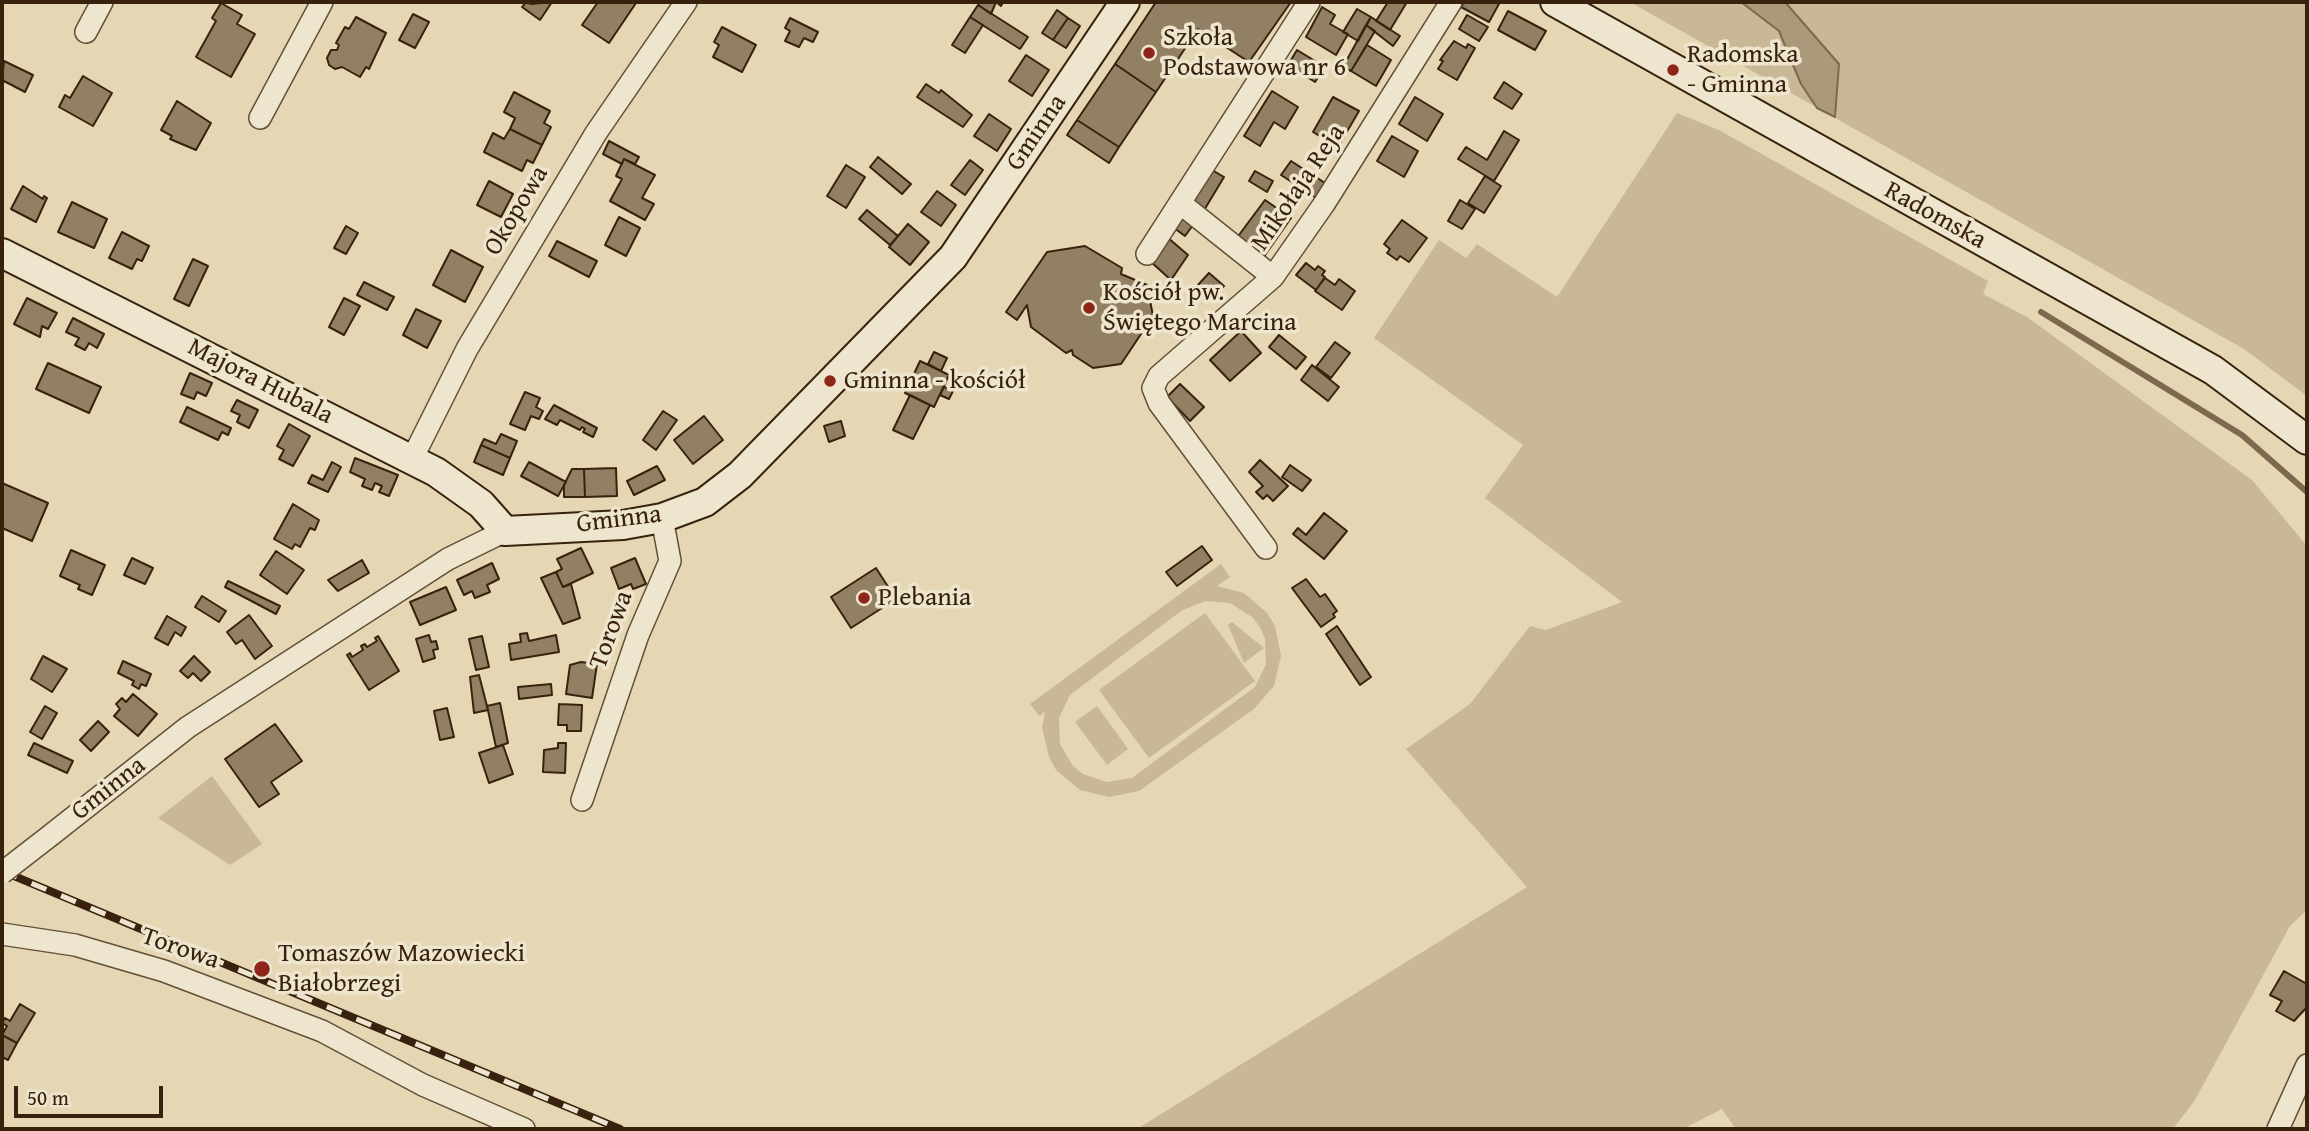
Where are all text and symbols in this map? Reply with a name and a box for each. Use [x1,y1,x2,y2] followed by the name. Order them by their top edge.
[1163,22,1346,84] place label: Szkoła Podstawowa nr 6
[1687,39,1798,100] place label: Radomska - Gminna
[1141,45,1157,61] marker: Szkoła Podstawowa nr 6
[1665,62,1681,78] marker: Radomska - Gminna
[1000,89,1074,177] street label: Gminna
[1245,119,1353,257] street label: Mikołaja Reja
[478,161,556,261] street label: Okopowa
[1879,175,1991,257] street label: Radomska
[1103,277,1297,338] place label: Kościół pw. Świętego Marcina
[1081,300,1097,316] marker: Kościół pw. Świętego Marcina
[182,332,338,432] street label: Majora Hubala
[844,365,1026,397] place label: Gminna - kościół
[822,373,838,389] marker: Gminna - kościół
[575,499,663,541] street label: Gminna
[878,582,971,614] place label: Plebania
[584,587,640,673] street label: Torowa
[856,590,872,606] marker: Plebania
[66,750,152,828] street label: Gminna
[137,921,223,977] street label: Torowa
[278,938,525,1000] place label: Tomaszów Mazowiecki Białobrzegi
[252,959,272,979] marker: Tomaszów Mazowiecki Białobrzegi
[18,1072,166,1116] scale bar
[27,1082,69,1113] text: 50 m

